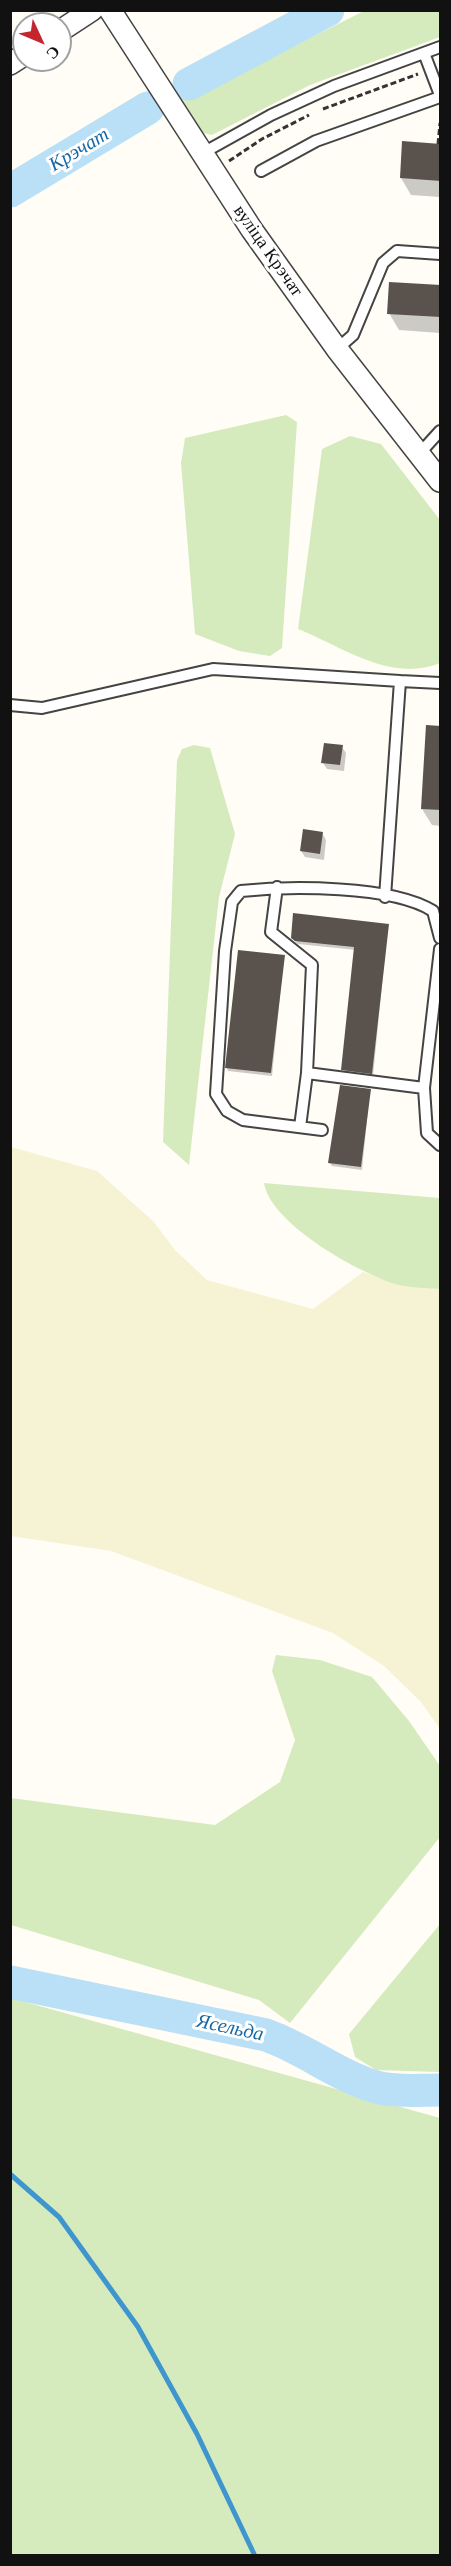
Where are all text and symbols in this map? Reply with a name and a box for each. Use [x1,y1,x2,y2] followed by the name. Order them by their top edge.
[12,12,72,72] north arrow
[42,42,65,64] text: С
[45,123,113,177] water label: Крэчат
[229,201,307,301] street label: вуліца Крэчат
[194,2009,266,2047] water label: Ясельда

